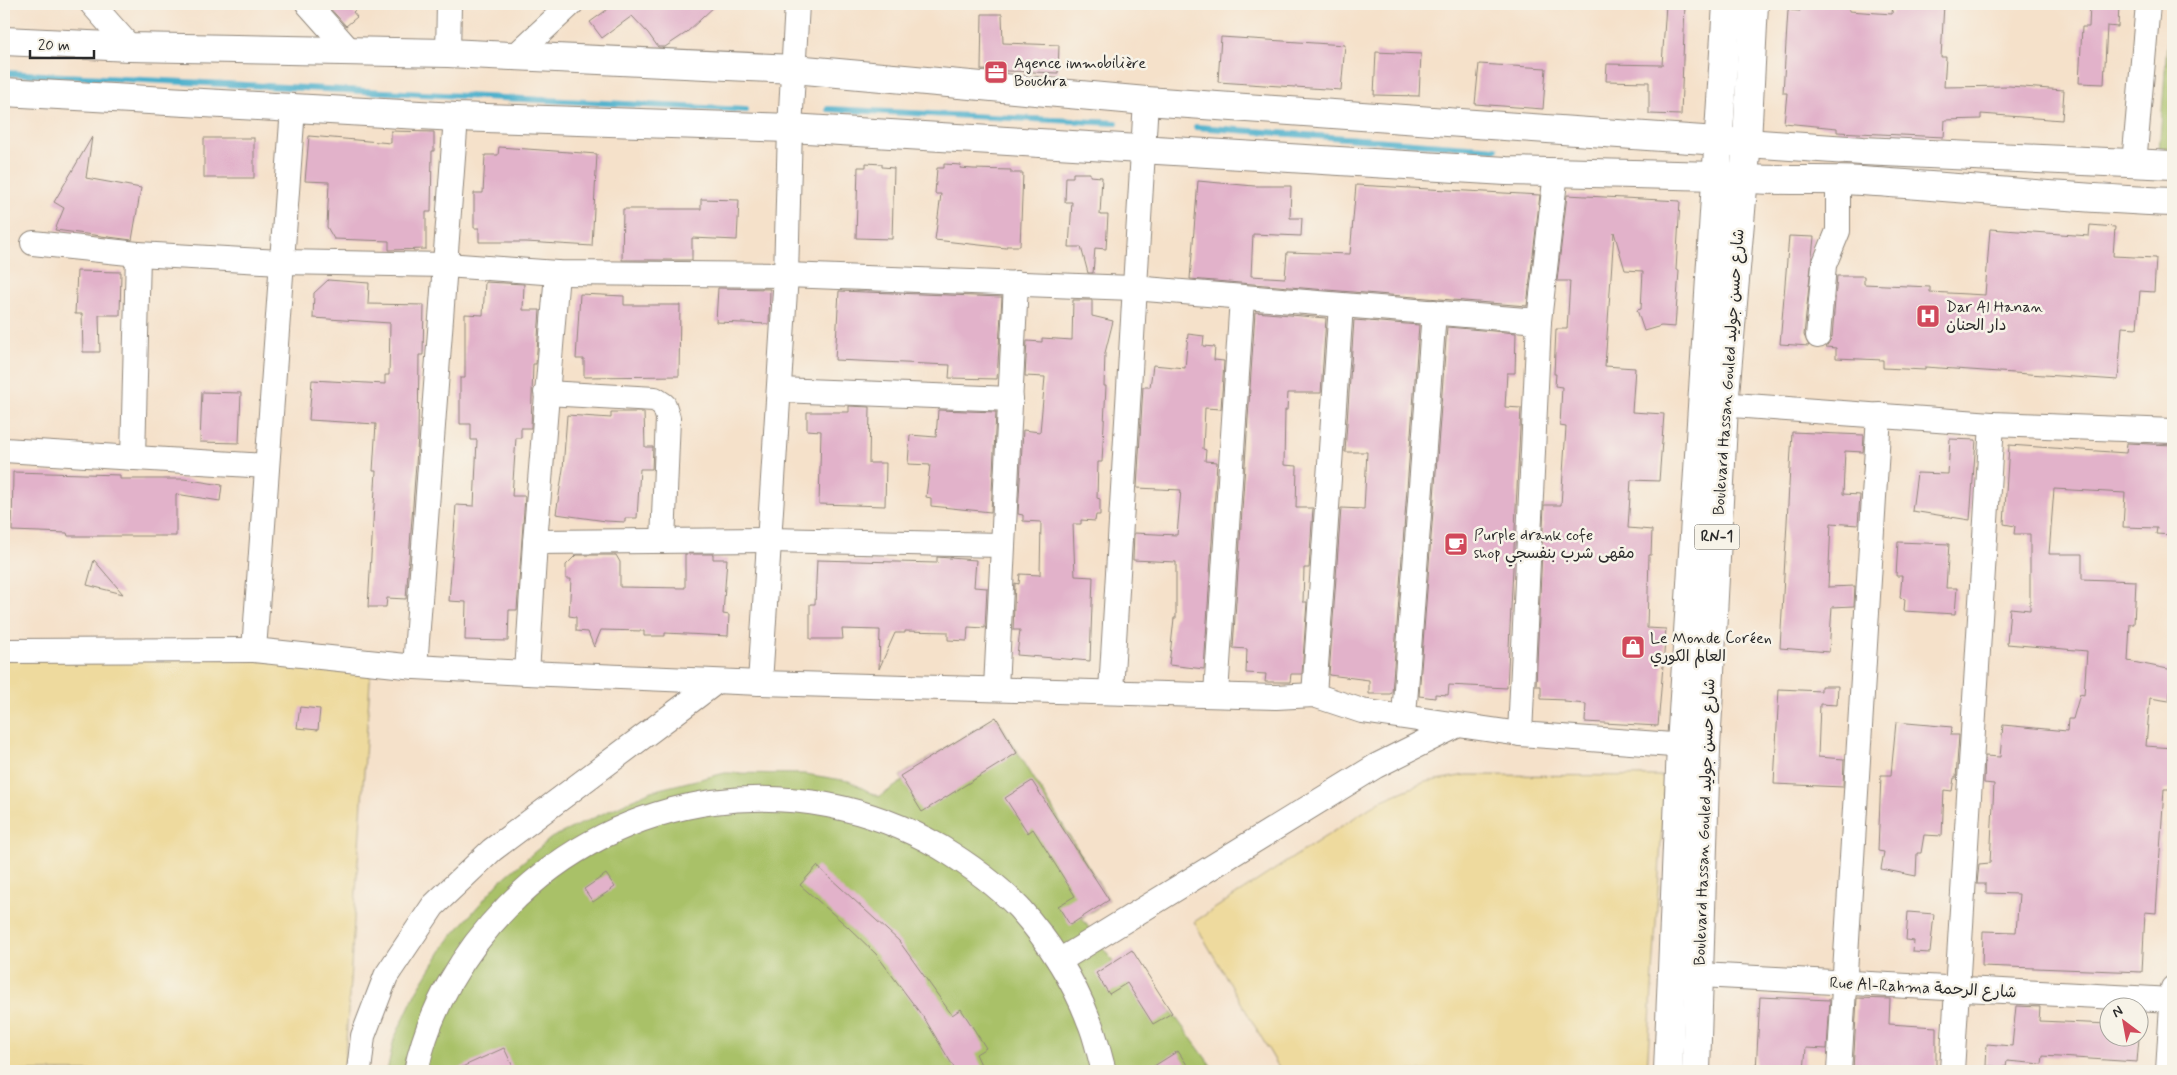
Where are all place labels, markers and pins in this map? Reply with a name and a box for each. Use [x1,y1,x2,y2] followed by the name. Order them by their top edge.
[1014,53,1146,92] place label: Agence immobilière Bouchra
[983,59,1009,85] office icon: Agence immobilière Bouchra
[1946,297,2044,336] place label: Dar Al Hanan دار الحنان
[1915,303,1941,329] hospital icon: Dar Al Hanan دار الحنان
[1474,525,1635,567] place label: Purple drank cofe shop مقهى شرب بنفسجي
[1443,531,1469,557] cafe icon: Purple drank cofe shop مقهى شرب بنفسجي
[1650,628,1772,668] place label: Le Monde Coréen العالم الكوري
[1620,634,1646,660] shop icon: Le Monde Coréen العالم الكوري

